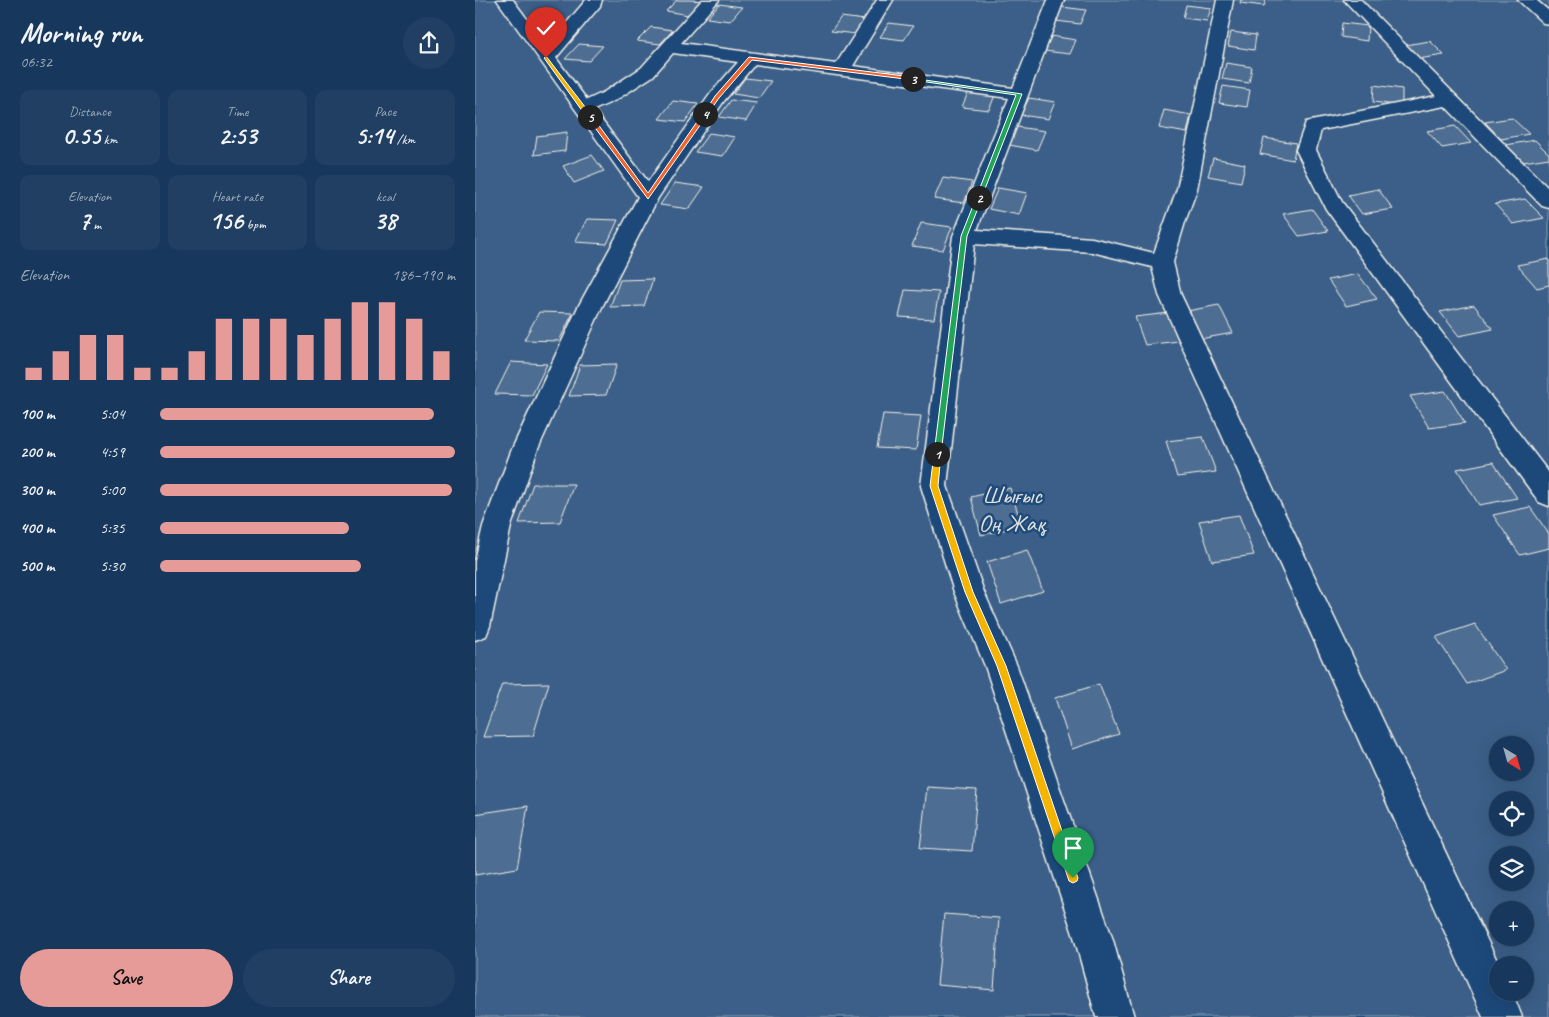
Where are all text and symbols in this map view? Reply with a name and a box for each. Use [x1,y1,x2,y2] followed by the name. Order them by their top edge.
[525,7,567,58] pin
[532,14,560,42] icon: check
[20,15,142,50] text: Morning run
[403,17,455,69] button: share
[20,52,52,72] text: 06:32
[901,66,925,92] pin: 3
[910,71,917,88] text: 3
[693,102,717,126] pin: 4
[69,103,111,120] text: Distance
[227,103,248,120] text: Time
[374,103,396,120] text: Pace
[577,104,603,130] pin: 5
[702,106,709,123] text: 4
[587,109,594,126] text: 5
[62,120,100,152] text: 0.55
[218,120,257,152] text: 2:53
[355,120,393,152] text: 5:14
[100,131,117,148] text: km
[393,131,415,148] text: /km
[967,186,991,210] pin: 2
[68,188,111,205] text: Elevation
[212,188,263,205] text: Heart rate
[376,188,394,205] text: kcal
[976,190,983,207] text: 2
[79,205,90,237] text: 7
[209,205,243,237] text: 156
[374,205,396,237] text: 38
[90,216,101,233] text: m
[243,216,266,233] text: bpm
[20,265,69,285] text: Elevation
[392,265,455,285] text: 186–190 m
[20,404,55,424] text: 100 m
[100,404,125,424] text: 5:04
[20,442,55,462] text: 200 m
[100,442,125,462] text: 4:59
[925,442,949,466] pin: 1
[934,446,941,463] text: 1
[20,480,55,500] text: 300 m
[100,480,125,500] text: 5:00
[978,480,1047,538] park label: Шығыс Оң Жақ
[20,518,55,538] text: 400 m
[100,518,125,538] text: 5:35
[20,556,54,576] text: 500 m
[100,556,125,576] text: 5:30
[1489,736,1534,781] north arrow
[1489,736,1534,1001] map controls
[1489,791,1534,836] button: locate
[1052,827,1094,878] pin
[1059,834,1087,862] icon: arrive
[1489,846,1534,891] button: layers
[1489,901,1534,946] button: +
[20,949,233,1007] button: Save
[243,949,455,1007] button: Share
[1489,956,1534,1001] button: −

